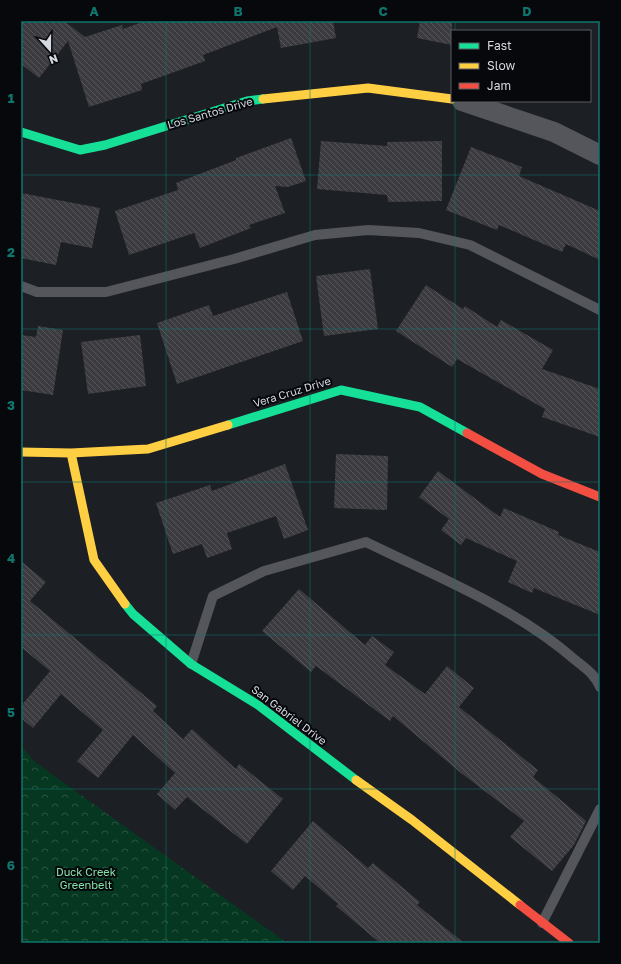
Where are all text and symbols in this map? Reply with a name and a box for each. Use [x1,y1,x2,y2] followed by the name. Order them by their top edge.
[89,3,99,19] text: A
[233,3,243,19] text: B
[378,3,388,19] text: C
[522,3,532,19] text: D
[30,30,70,70] north arrow
[451,30,591,102] legend
[487,38,512,53] text: Fast
[48,52,60,67] text: N
[487,58,515,73] text: Slow
[487,78,511,93] text: Jam
[8,90,15,106] text: 1
[166,94,254,131] street label: Los Santos Drive
[7,244,15,260] text: 2
[252,374,332,409] street label: Vera Cruz Drive
[7,397,15,413] text: 3
[7,550,15,566] text: 4
[249,682,329,747] street label: San Gabriel Drive
[7,704,15,720] text: 5
[7,857,15,873] text: 6
[56,865,116,891] park label: Duck Creek Greenbelt

